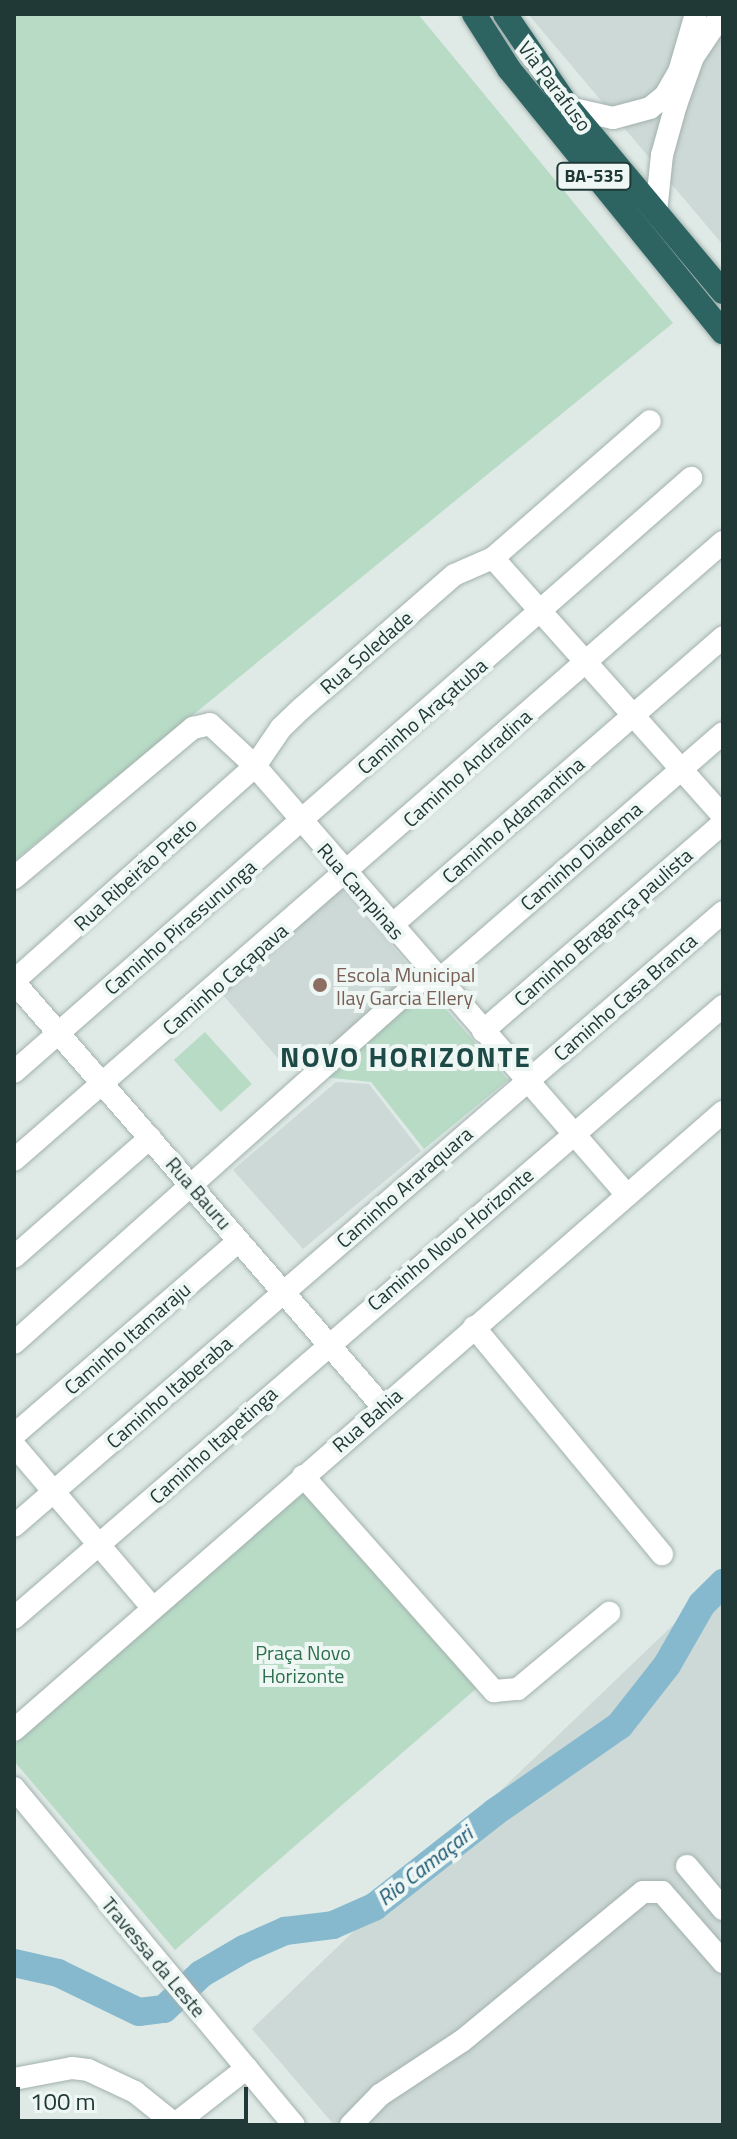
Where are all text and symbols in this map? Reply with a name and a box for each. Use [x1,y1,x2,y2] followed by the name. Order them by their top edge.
[513,36,597,136] street label: Via Parafuso
[556,162,632,190] road number: BA-535
[315,605,417,699] street label: Rua Soledade
[352,653,492,779] street label: Caminho Araçatuba
[398,704,536,832] street label: Caminho Andradina
[437,752,589,888] street label: Caminho Adamantina
[515,797,647,915] street label: Caminho Diadema
[69,813,201,935] street label: Rua Ribeirão Preto
[313,838,409,944] street label: Rua Campinas
[509,843,697,1011] street label: Caminho Bragança paulista
[99,855,261,999] street label: Caminho Pirassununga
[157,918,293,1040] street label: Caminho Caçapava
[549,928,701,1066] street label: Caminho Casa Branca
[336,962,475,1009] place label: Escola Municipal Ilay Garcia Ellery
[311,976,329,994] marker: Escola Municipal Ilay Garcia Ellery
[280,1040,532,1074] district label: NOVO HORIZONTE
[331,1121,477,1253] street label: Caminho Araraquara
[161,1152,237,1234] street label: Rua Bauru
[362,1163,538,1315] street label: Caminho Novo Horizonte
[59,1277,195,1399] street label: Caminho Itamaraju
[101,1331,237,1453] street label: Caminho Itaberaba
[144,1381,282,1509] street label: Caminho Itapetinga
[327,1383,407,1457] street label: Rua Bahia
[255,1641,351,1688] park label: Praça Novo Horizonte
[372,1821,478,1911] water label: Rio Camaçari
[97,1892,211,2022] street label: Travessa da Leste
[20,2071,252,2121] scale bar
[30,2083,96,2119] text: 100 m

